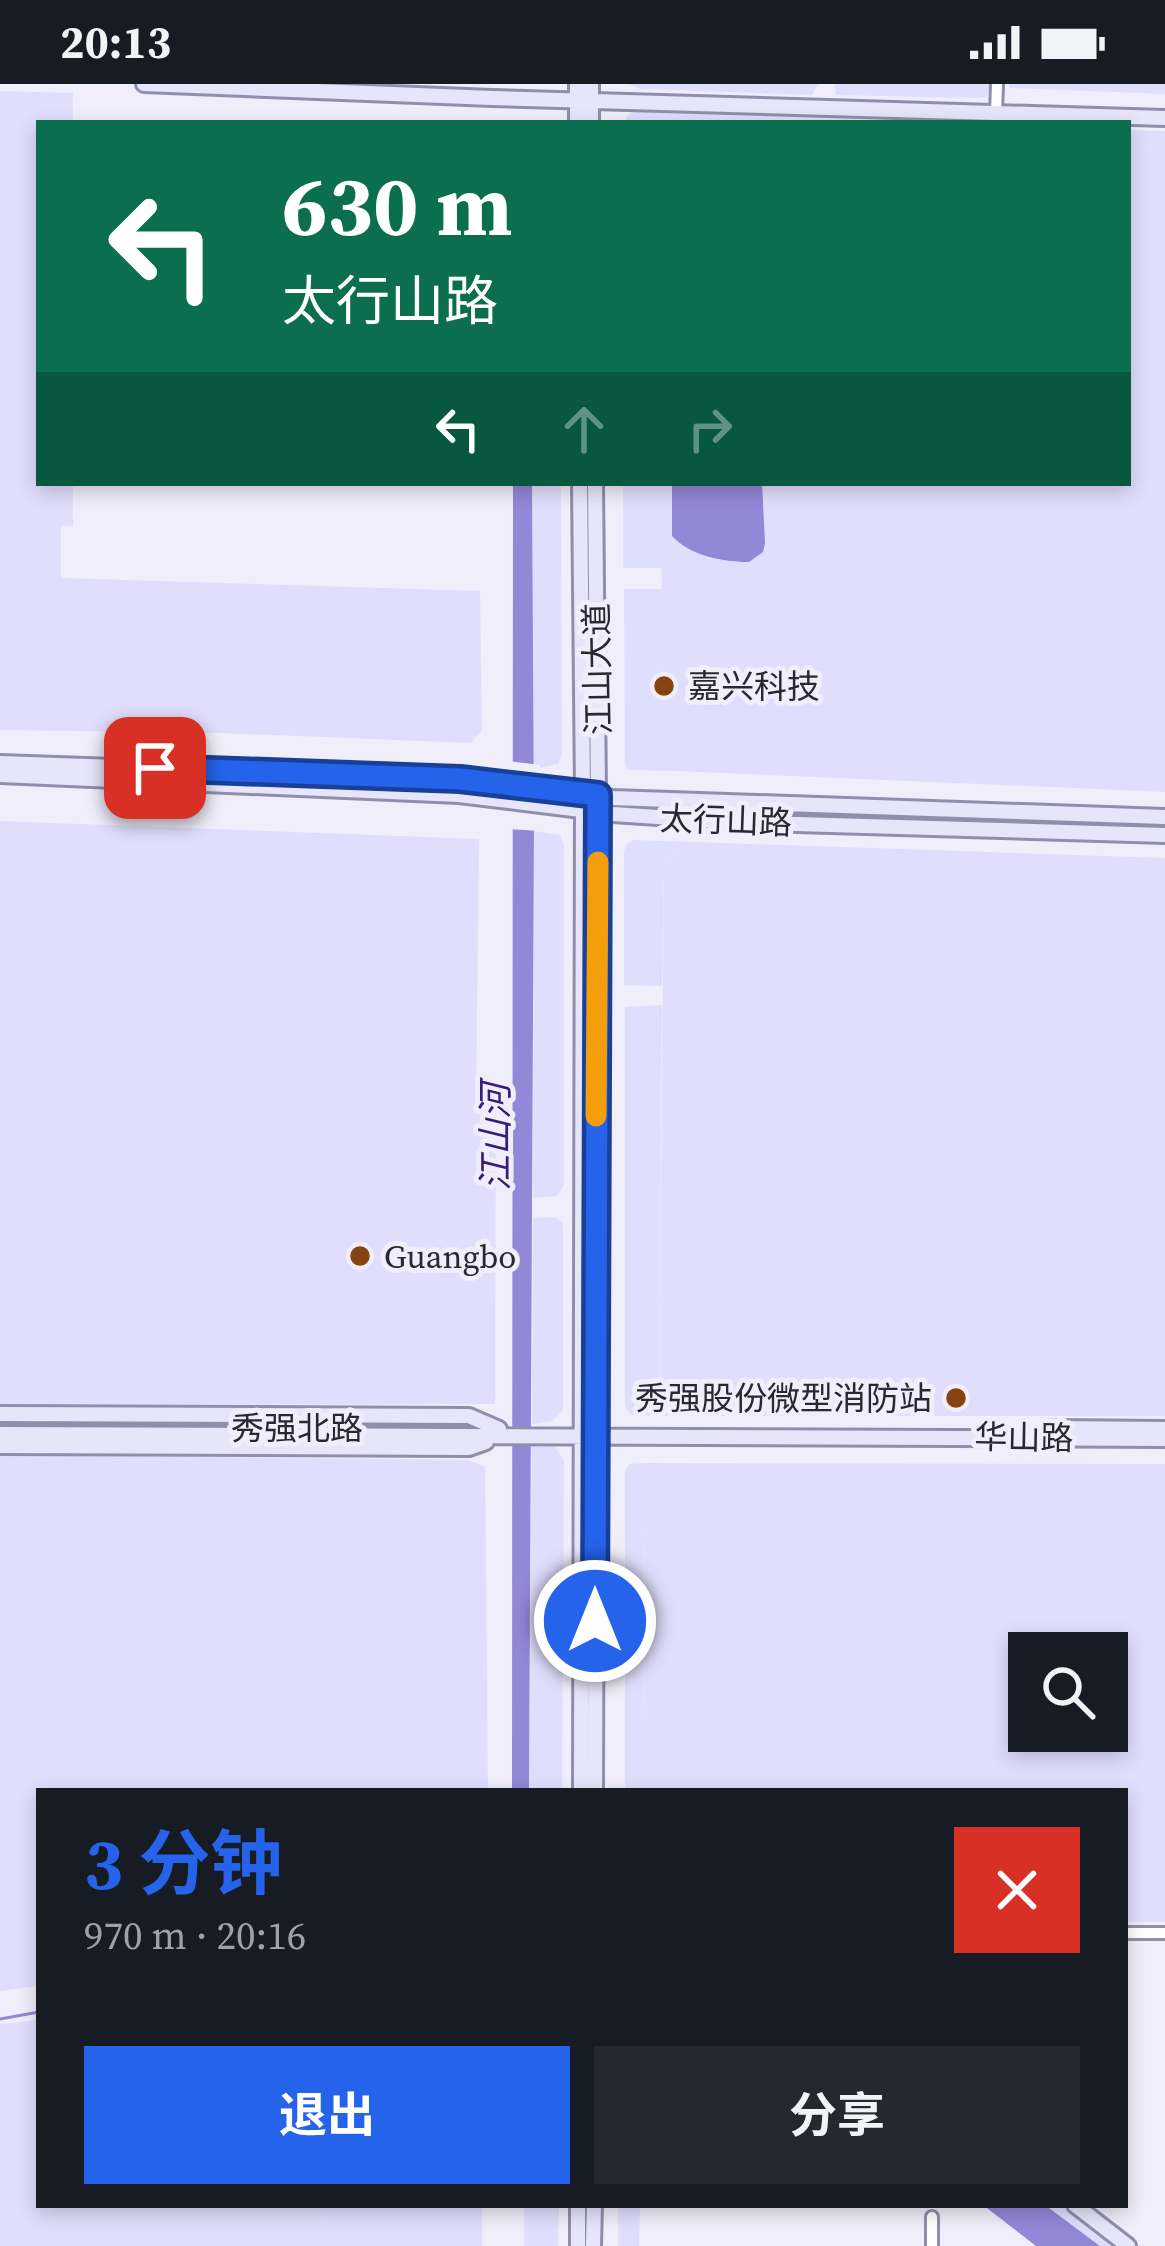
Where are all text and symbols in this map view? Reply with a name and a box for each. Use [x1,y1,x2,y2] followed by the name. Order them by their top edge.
[60,11,171,73] text: 20:13
[282,148,513,263] text: 630 m
[84,168,240,324] icon: left
[282,264,498,338] text: 太行山路
[425,396,491,462] icon: left
[551,396,617,462] icon: ahead
[677,396,743,462] icon: right
[574,603,621,735] street label: 江山大道
[688,664,820,709] place label: 嘉兴科技
[651,673,677,699] marker: 嘉兴科技
[104,717,206,819] pin
[122,735,188,801] icon: arrive
[659,796,793,845] street label: 太行山路
[471,1077,520,1191] water label: 江山河
[384,1234,516,1279] place label: Guangbo
[347,1243,373,1269] marker: Guangbo
[635,1376,932,1421] place label: 秀强股份微型消防站
[943,1385,969,1411] marker: 秀强股份微型消防站
[231,1406,363,1451] street label: 秀强北路
[974,1414,1074,1461] street label: 华山路
[532,1558,658,1684] position arrow
[1008,1632,1128,1752] map controls
[1008,1632,1128,1752] button: search
[84,1814,282,1913] text: 3 分钟
[954,1827,1080,1953] button: close
[84,1909,306,1962] text: 970 m · 20:16
[84,2046,570,2184] button: 退出
[594,2046,1080,2184] button: 分享

